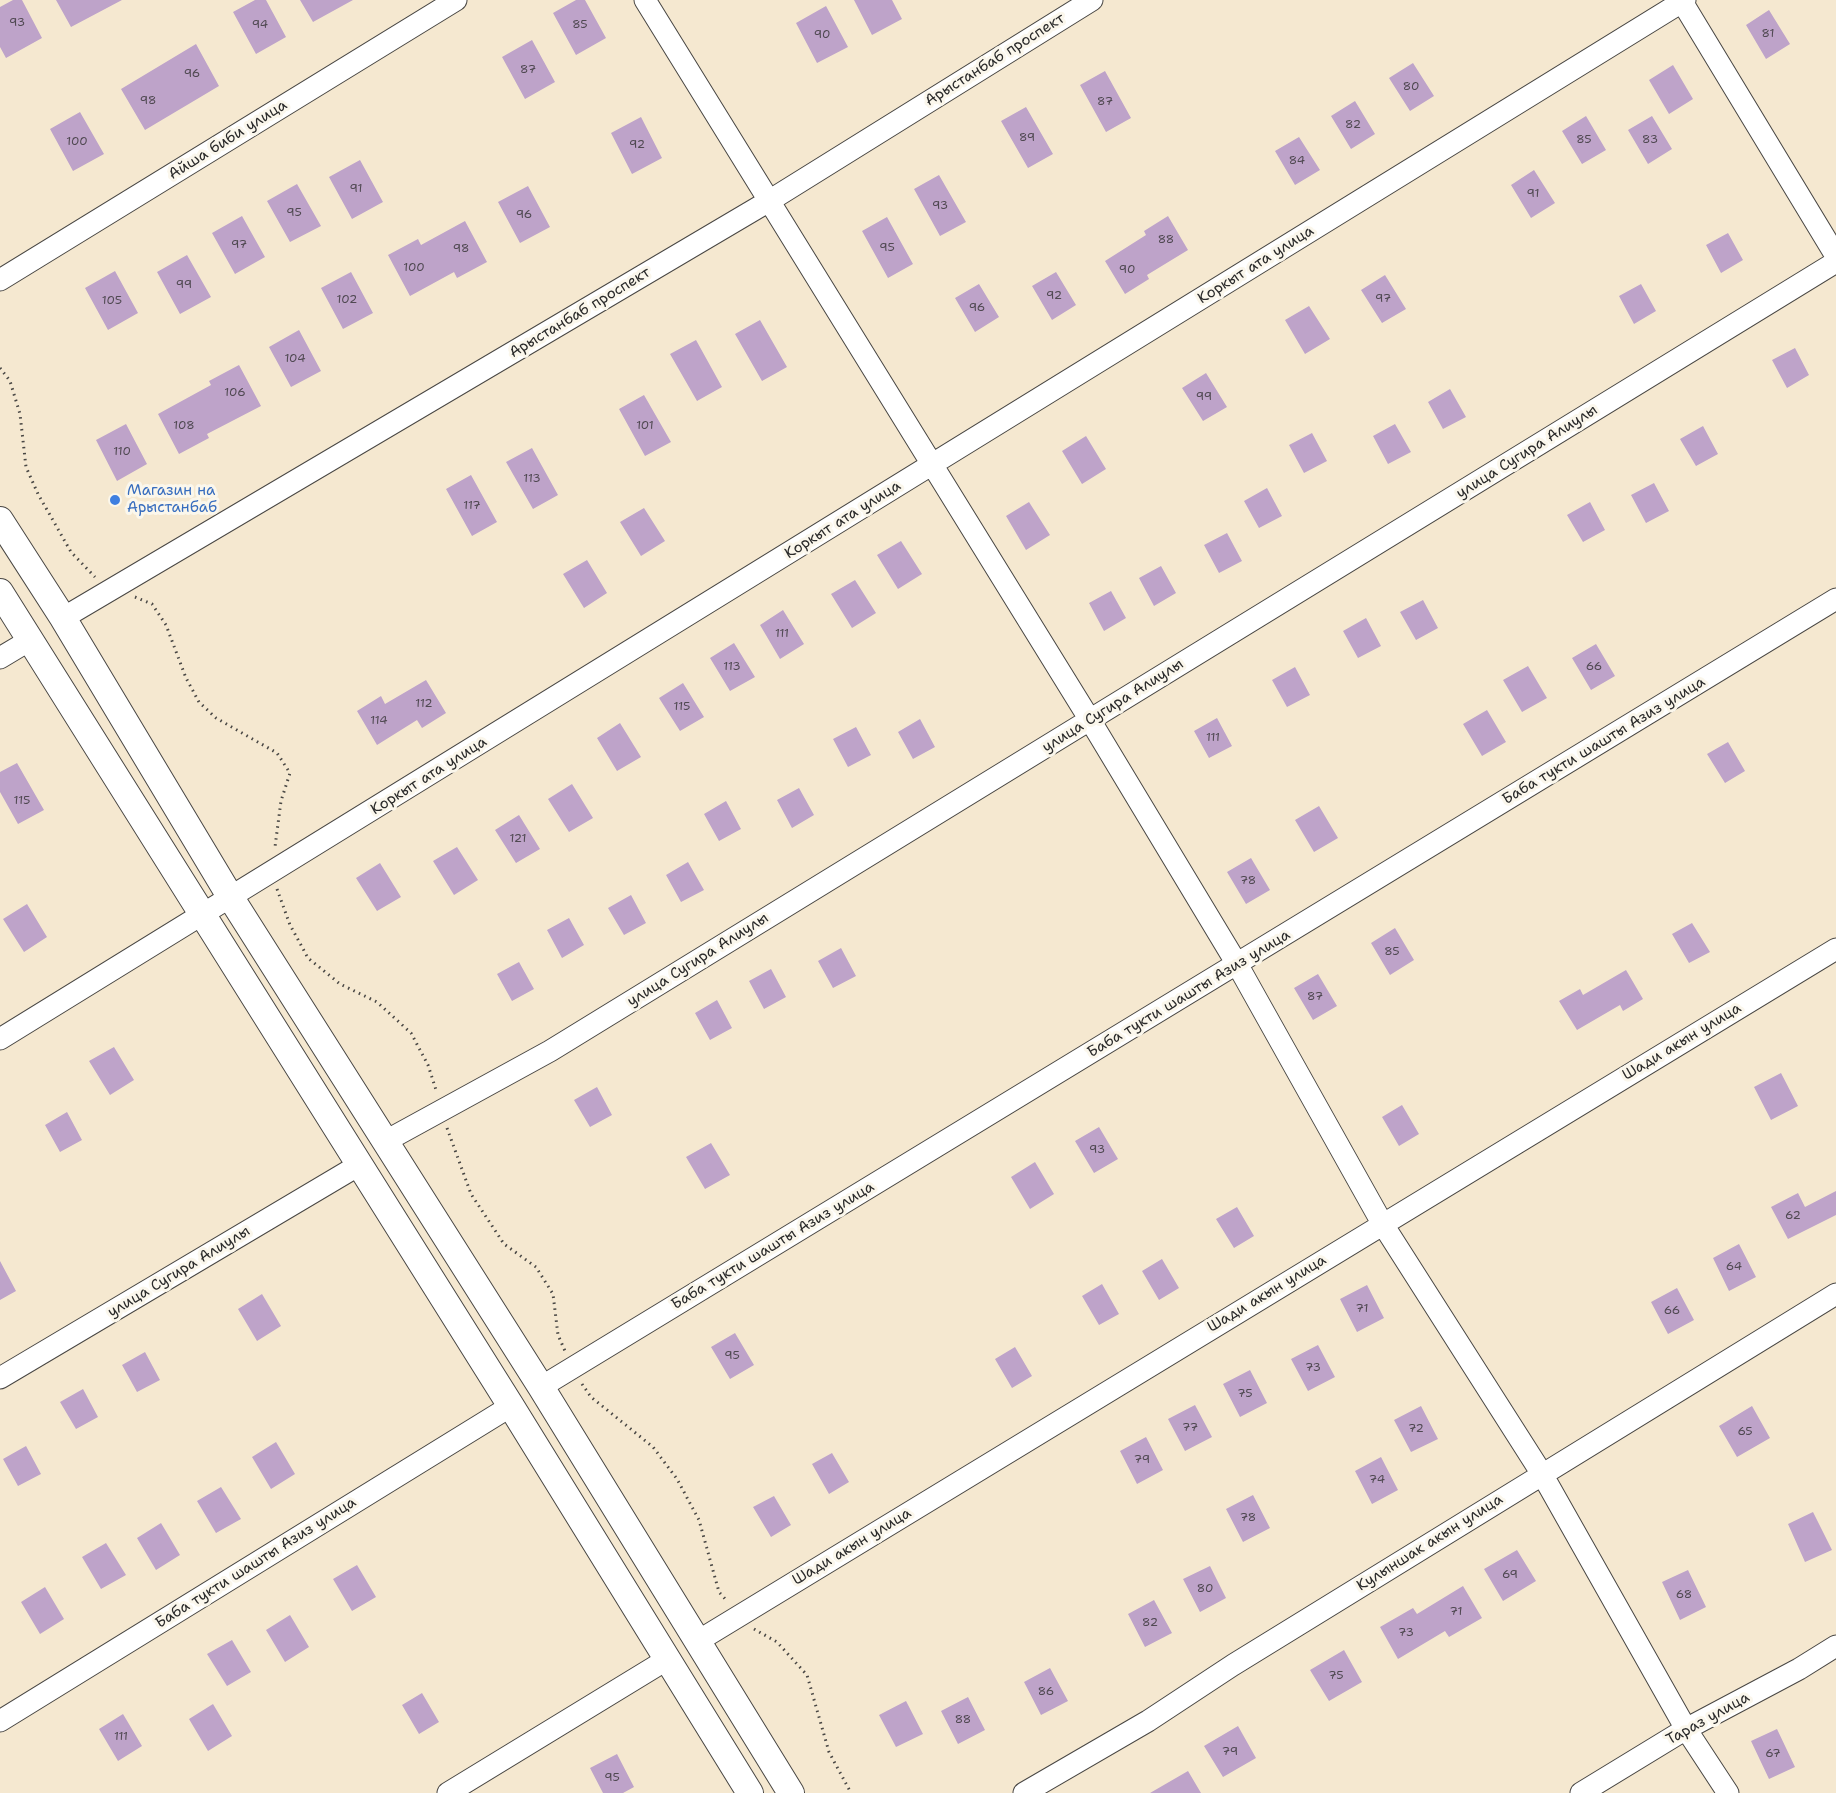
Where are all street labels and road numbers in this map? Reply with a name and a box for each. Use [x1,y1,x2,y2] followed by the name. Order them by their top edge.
[922,10,1068,110] street label: Арыстанбаб проспект
[165,96,291,184] street label: Айша биби улица
[1195,222,1317,308] street label: Коркыт ата улица
[506,264,654,362] street label: Арыстанбаб проспект
[1453,401,1601,503] street label: улица Сугира Алиулы
[782,477,904,563] street label: Коркыт ата улица
[1039,655,1187,757] street label: улица Сугира Алиулы
[1499,673,1709,809] street label: Баба тукти шашты Азиз улица
[368,733,490,819] street label: Коркыт ата улица
[624,909,772,1011] street label: улица Сугира Алиулы
[1084,926,1294,1062] street label: Баба тукти шашты Азиз улица
[1619,999,1745,1085] street label: Шади акын улица
[668,1178,878,1314] street label: Баба тукти шашты Азиз улица
[104,1222,254,1322] street label: улица Сугира Алиулы
[1204,1251,1330,1337] street label: Шади акын улица
[1354,1491,1506,1595] street label: Кулыншак акын улица
[152,1494,360,1632] street label: Баба тукти шашты Азиз улица
[789,1504,915,1590] street label: Шади акын улица
[1663,1689,1753,1749] street label: Тараз улица

